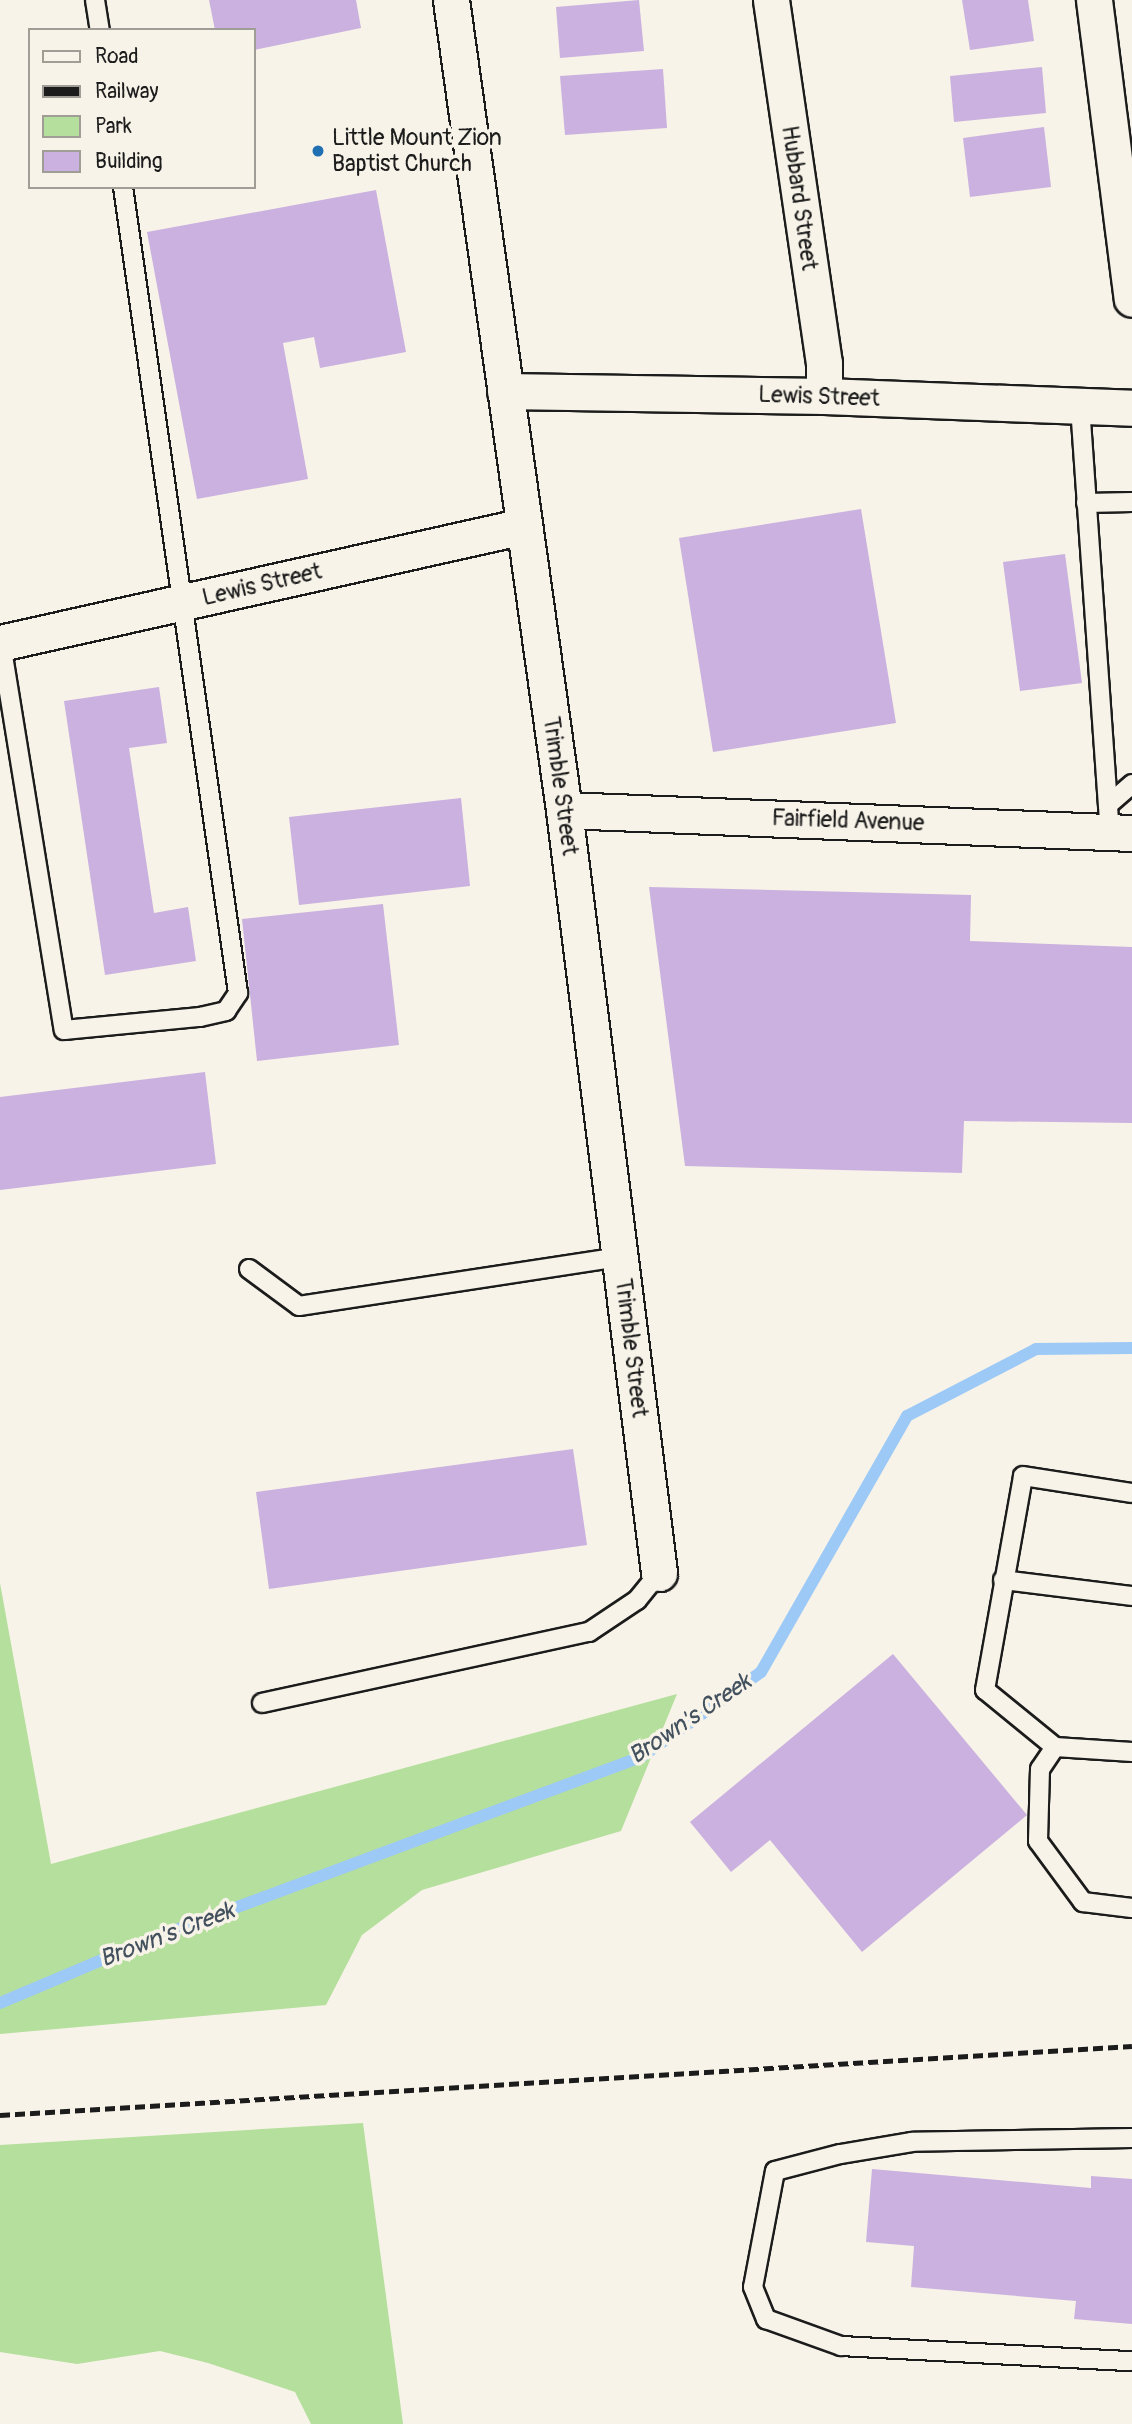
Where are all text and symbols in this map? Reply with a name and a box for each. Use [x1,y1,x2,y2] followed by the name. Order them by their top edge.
[28,28,256,189] legend
[95,43,139,70] text: Road
[95,78,159,105] text: Railway
[95,113,132,140] text: Park
[332,124,502,178] place label: Little Mount Zion Baptist Church
[775,124,823,272] street label: Hubbard Street
[310,143,326,159] marker: Little Mount Zion Baptist Church
[95,148,162,175] text: Building
[758,381,880,413] street label: Lewis Street
[200,558,324,612] street label: Lewis Street
[537,715,583,857] street label: Trimble Street
[771,805,925,837] street label: Fairfield Avenue
[609,1277,653,1419] street label: Trimble Street
[623,1668,757,1770] water label: Brown's Creek
[96,1896,238,1974] water label: Brown's Creek

